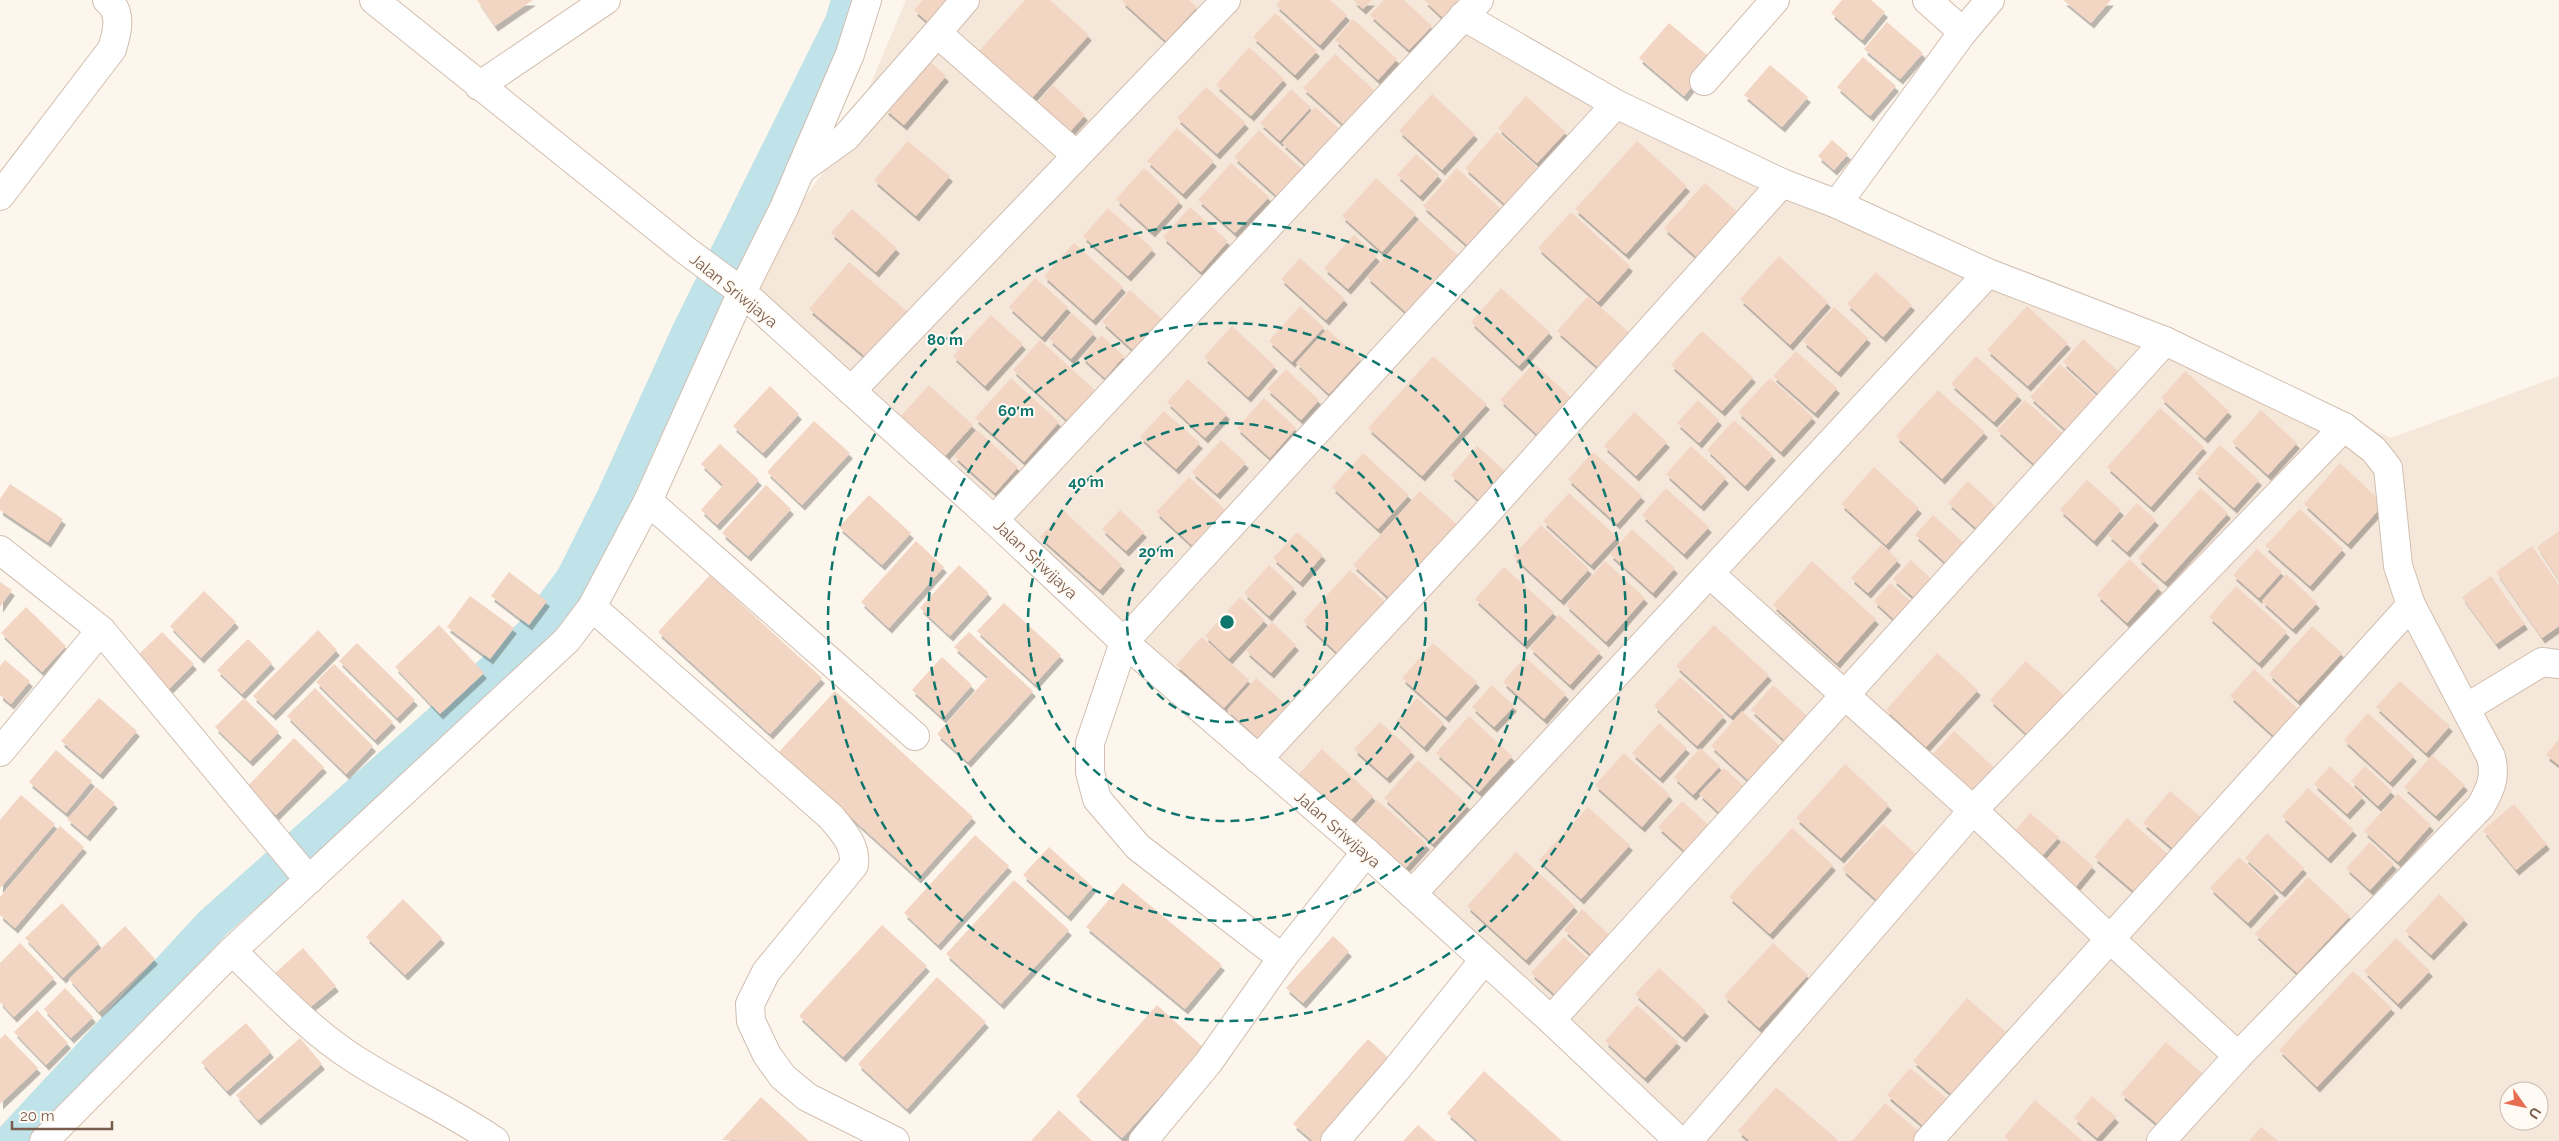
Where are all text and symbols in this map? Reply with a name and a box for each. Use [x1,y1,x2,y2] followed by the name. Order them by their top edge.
[686,249,781,332] street label: Jalan Sriwijaya
[927,331,963,349] text: 80 m
[998,402,1034,420] text: 60 m
[1068,473,1104,491] text: 40 m
[990,516,1081,603] street label: Jalan Sriwijaya
[1138,543,1174,561] text: 20 m
[1218,613,1236,631] centre of rings
[1291,787,1384,872] street label: Jalan Sriwijaya
[2499,1081,2549,1131] north arrow
[12,1098,112,1130] scale bar
[2525,1104,2544,1122] text: U
[20,1107,55,1125] text: 20 m

